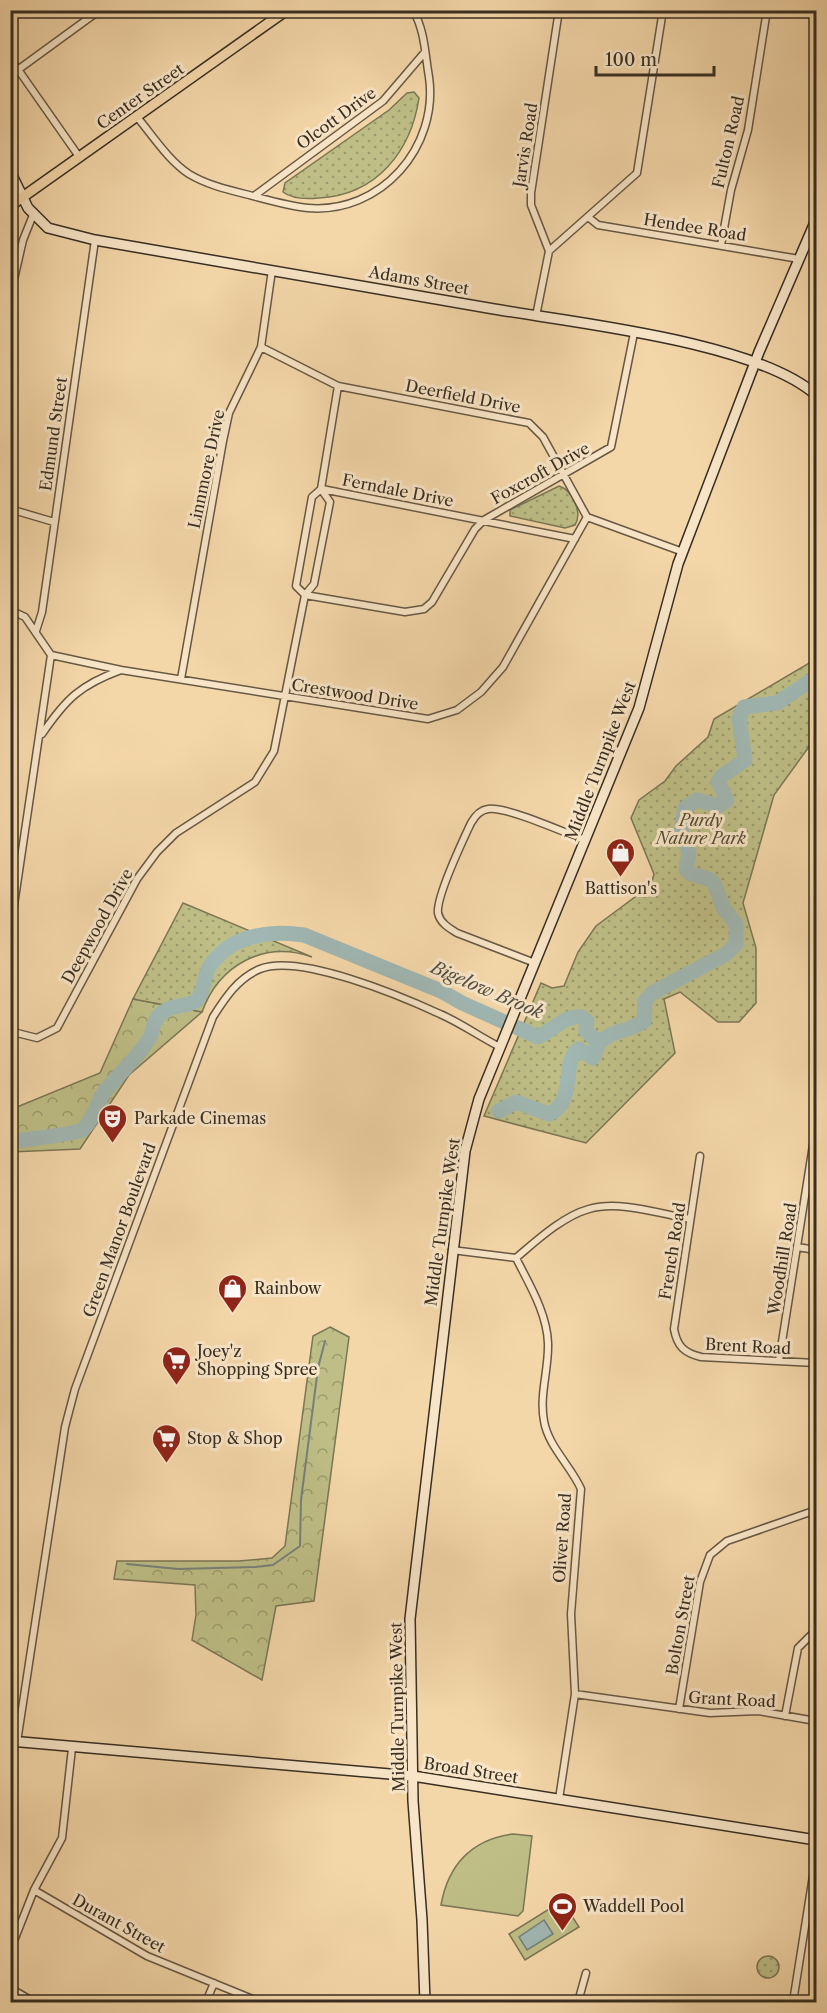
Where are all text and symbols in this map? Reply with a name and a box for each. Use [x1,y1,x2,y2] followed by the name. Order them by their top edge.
[596,39,714,77] scale bar
[605,49,657,71] text: 100 m
[93,58,188,133] street label: Center Street
[292,82,380,154] street label: Olcott Drive
[708,94,748,190] street label: Fulton Road
[508,101,542,191] street label: Jarvis Road
[642,209,748,245] street label: Hendee Road
[366,261,471,299] street label: Adams Street
[35,375,71,492] street label: Edmund Street
[404,375,522,417] street label: Deerfield Drive
[184,408,228,530] street label: Linnmore Drive
[487,438,593,508] street label: Foxcroft Drive
[341,469,455,511] street label: Ferndale Drive
[290,674,420,714] street label: Crestwood Drive
[560,678,640,844] street label: Middle Turnpike West
[654,810,747,848] park label: Purdy Nature Park
[605,836,637,878] shop icon: Battison's
[57,865,137,987] street label: Deepwood Drive
[585,878,657,898] place label: Battison's
[426,956,547,1024] water label: Bigelow Brook
[97,1102,129,1144] theatre icon: Parkade Cinemas
[134,1108,266,1128] place label: Parkade Cinemas
[420,1136,464,1307] street label: Middle Turnpike West
[78,1140,160,1320] street label: Green Manor Boulevard
[654,1201,690,1301] street label: French Road
[763,1201,801,1318] street label: Woodhill Road
[217,1272,249,1314] shop icon: Rainbow
[254,1278,322,1298] place label: Rainbow
[704,1334,792,1358] street label: Brent Road
[194,1341,318,1379] place label: Joey'z Shopping Spree
[160,1344,192,1386] supermarket icon: Joey'z Shopping Spree
[150,1422,182,1464] supermarket icon: Stop & Shop
[187,1428,283,1448] place label: Stop & Shop
[549,1492,575,1584] street label: Oliver Road
[661,1573,699,1676] street label: Bolton Street
[386,1622,408,1792] street label: Middle Turnpike West
[688,1687,776,1711] street label: Grant Road
[422,1753,520,1787] street label: Broad Street
[69,1889,169,1957] street label: Durant Street
[546,1890,578,1932] sports icon: Waddell Pool
[582,1896,685,1916] place label: Waddell Pool

